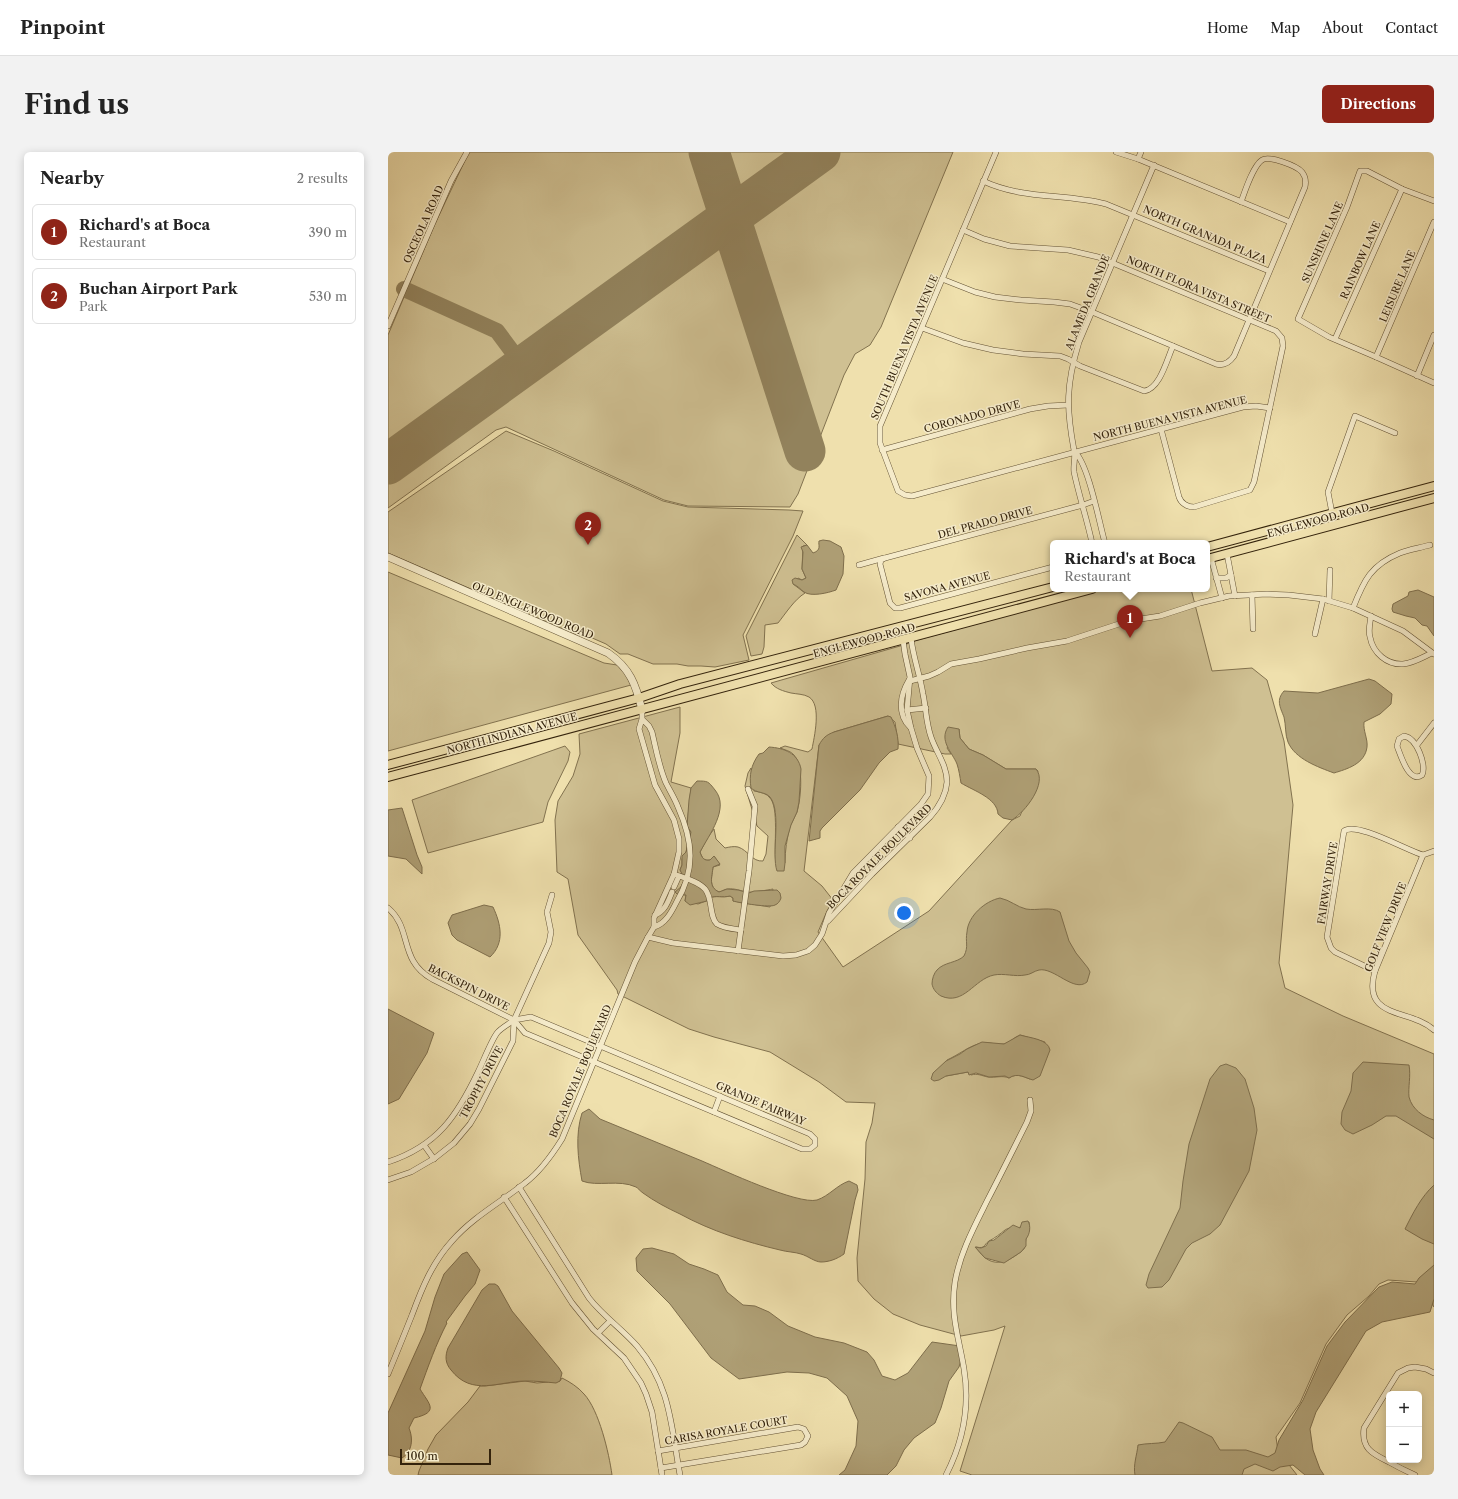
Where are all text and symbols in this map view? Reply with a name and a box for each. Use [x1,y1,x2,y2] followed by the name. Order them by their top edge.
[20,16,105,39] text: Pinpoint
[1207,19,1248,37] text: Home
[1270,19,1300,37] text: Map
[1322,19,1363,37] text: About
[1385,19,1438,37] text: Contact
[1322,85,1434,123] button: Directions
[24,87,129,121] text: Find us
[40,168,104,188] text: Nearby
[297,170,348,186] text: 2 results
[400,183,446,265] street label: OSCEOLA ROAD
[1299,200,1346,285] street label: SUNSHINE LANE
[1141,203,1269,267] street label: NORTH GRANADA PLAZA
[79,215,210,234] text: Richard's at Boca
[1337,219,1384,301] street label: RAINBOW LANE
[51,224,57,240] text: 1
[308,224,347,240] text: 390 m
[79,234,146,250] text: Restaurant
[1376,248,1419,324] street label: LEISURE LANE
[1062,252,1113,353] street label: ALAMEDA GRANDE
[1125,253,1273,326] street label: NORTH FLORA VISTA STREET
[868,273,941,422] street label: SOUTH BUENA VISTA AVENUE
[79,279,238,298] text: Buchan Airport Park
[50,288,58,304] text: 2
[309,288,347,304] text: 530 m
[79,298,107,314] text: Park
[1092,393,1248,444] street label: NORTH BUENA VISTA AVENUE
[923,397,1022,436] street label: CORONADO DRIVE
[1266,501,1371,540] street label: ENGLEWOOD ROAD
[936,504,1034,541] street label: DEL PRADO DRIVE
[575,512,601,545] pin: 2
[1050,540,1210,592] popup
[1064,549,1196,568] text: Richard's at Boca
[1064,568,1131,584] text: Restaurant
[903,569,992,604] street label: SAVONA AVENUE
[470,579,596,642] street label: OLD ENGLEWOOD ROAD
[1117,605,1143,638] pin: 1
[812,621,917,660] street label: ENGLEWOOD ROAD
[445,710,579,757] street label: NORTH INDIANA AVENUE
[824,801,935,912] street label: BOCA ROYALE BOULEVARD
[1315,841,1340,925] street label: FAIRWAY DRIVE
[1362,880,1409,974] street label: GOLF VIEW DRIVE
[894,903,914,923] your location
[426,961,512,1014] street label: BACKSPIN DRIVE
[546,1003,614,1140] street label: BOCA ROYALE BOULEVARD
[457,1044,506,1121] street label: TROPHY DRIVE
[714,1079,809,1129] street label: GRANDE FAIRWAY
[1386,1391,1422,1463] map controls
[1386,1391,1422,1427] button: +
[663,1413,789,1448] street label: CARISA ROYALE COURT
[1386,1427,1422,1463] button: −
[400,1447,491,1466] scale bar
[406,1449,438,1463] text: 100 m

